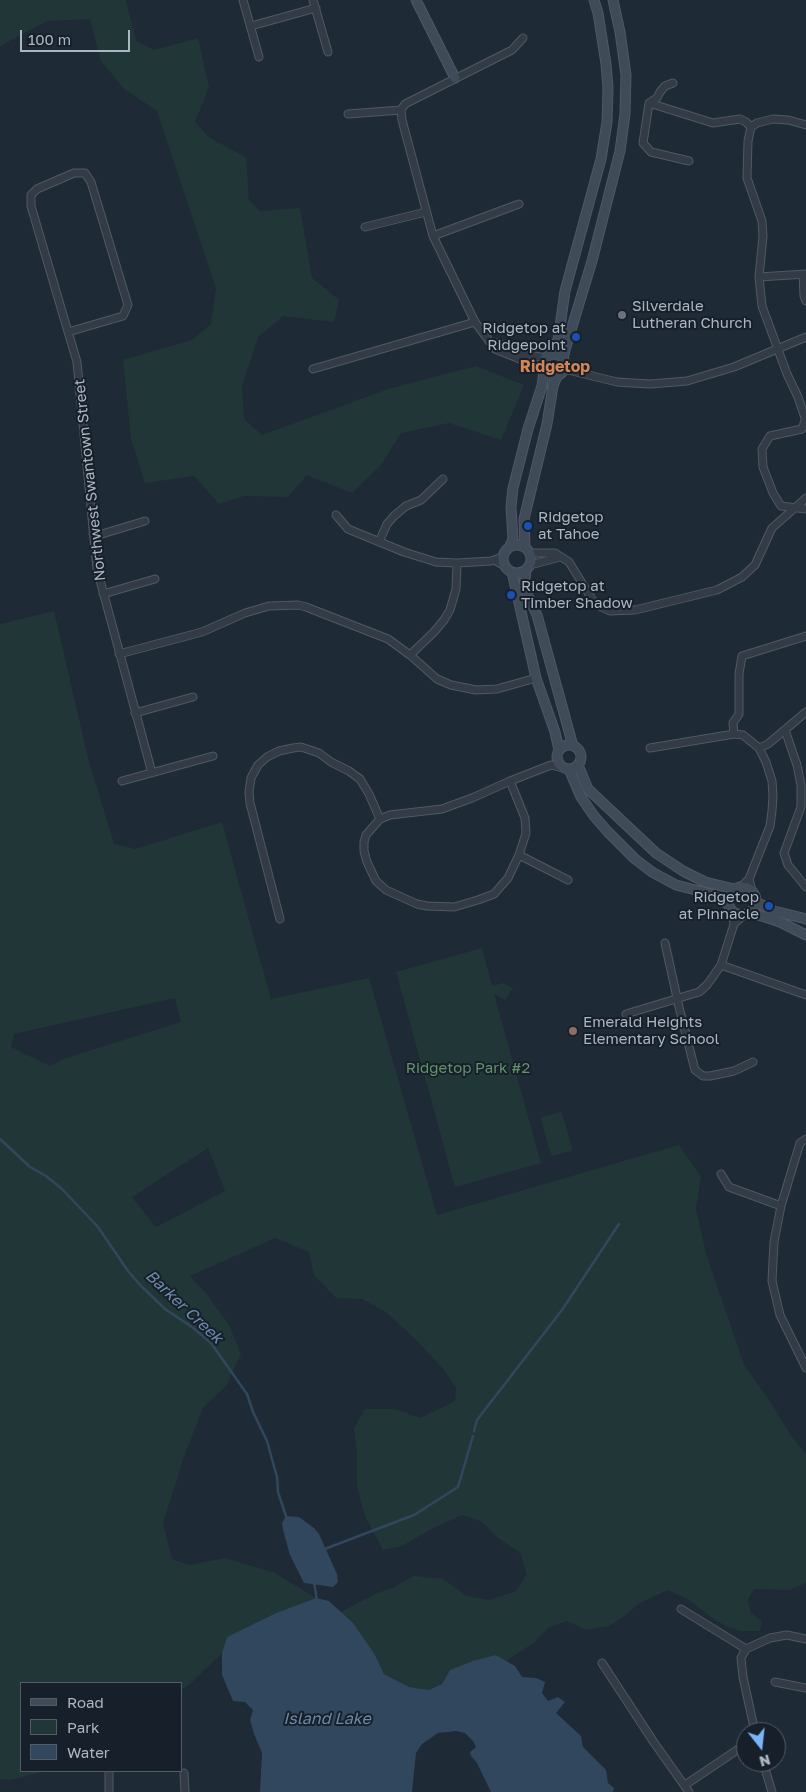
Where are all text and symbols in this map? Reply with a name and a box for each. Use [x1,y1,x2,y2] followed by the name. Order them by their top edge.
[22,20,132,52] scale bar
[28,30,71,48] text: 100 m
[632,297,752,332] place label: Silverdale Lutheran Church
[616,309,628,321] marker: Silverdale Lutheran Church
[482,319,566,354] place label: Ridgetop at Ridgepoint
[570,331,582,343] marker: Ridgetop at Ridgepoint
[520,357,590,377] district label: Ridgetop
[70,378,110,582] street label: Northwest Swantown Street
[538,508,604,543] place label: Ridgetop at Tahoe
[522,520,534,532] marker: Ridgetop at Tahoe
[521,577,633,612] place label: Ridgetop at Timber Shadow
[505,589,517,601] marker: Ridgetop at Timber Shadow
[679,888,759,923] place label: Ridgetop at Pinnacle
[763,900,775,912] marker: Ridgetop at Pinnacle
[583,1013,719,1048] place label: Emerald Heights Elementary School
[567,1025,579,1037] marker: Emerald Heights Elementary School
[406,1059,530,1077] park label: Ridgetop Park #2
[141,1266,227,1348] water label: Barker Creek
[20,1682,182,1772] legend
[67,1693,104,1711] text: Road
[283,1709,371,1729] water label: Island Lake
[67,1718,99,1736] text: Park
[736,1722,786,1772] north arrow
[67,1743,110,1761] text: Water
[758,1751,772,1771] text: N

